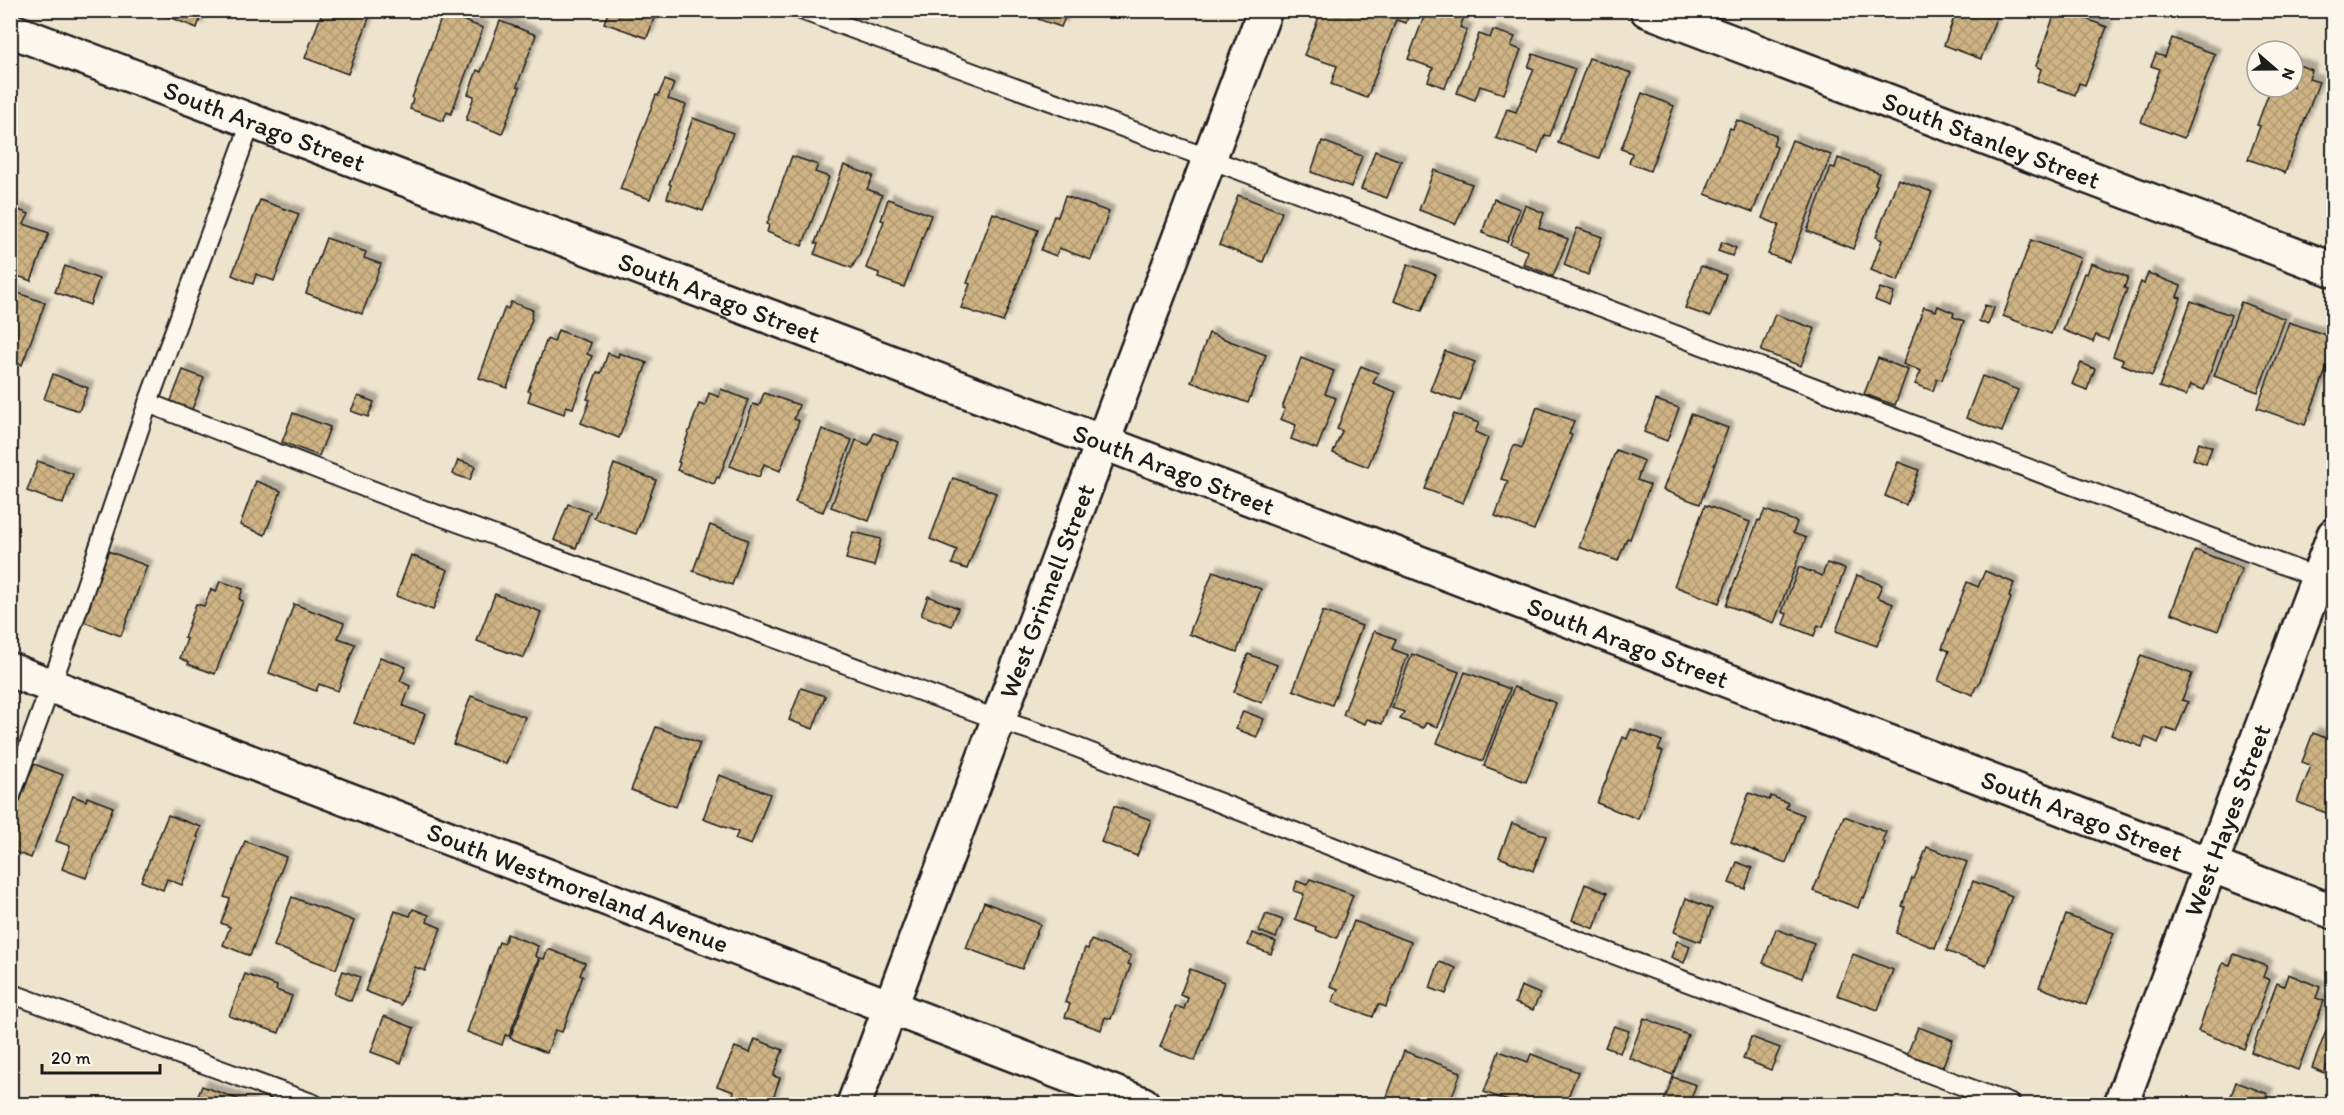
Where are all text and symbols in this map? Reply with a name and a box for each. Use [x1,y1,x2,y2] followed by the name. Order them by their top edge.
[2245,39,2305,99] north arrow
[2278,66,2299,82] text: N
[159,73,370,179] street label: South Arago Street
[1878,84,2105,196] street label: South Stanley Street
[614,245,825,350] street label: South Arago Street
[1068,417,1279,522] street label: South Arago Street
[992,479,1102,703] street label: West Grinnell Street
[1523,590,1734,696] street label: South Arago Street
[2177,719,2278,921] street label: West Hayes Street
[1977,763,2188,869] street label: South Arago Street
[422,815,733,960] street label: South Westmoreland Avenue
[42,1037,160,1075] scale bar
[51,1047,91,1069] text: 20 m

